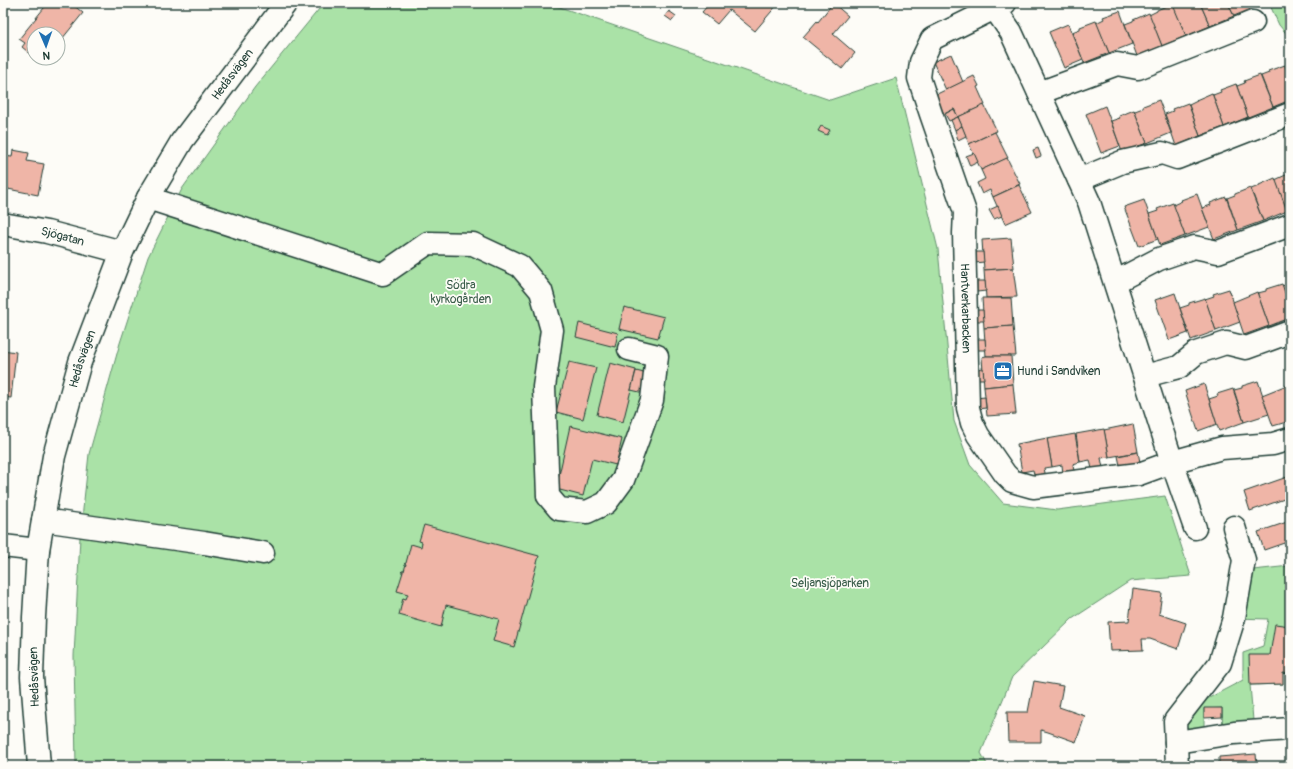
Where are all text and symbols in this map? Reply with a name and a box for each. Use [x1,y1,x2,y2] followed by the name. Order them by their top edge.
[26,26,66,66] north arrow
[209,46,257,103] street label: Hedåsvägen
[42,49,50,62] text: N
[40,224,86,250] street label: Sjögatan
[957,263,974,354] street label: Hantverkarbacken
[431,278,492,307] park label: Södra kyrkogården
[66,328,100,390] street label: Hedåsvägen
[992,360,1014,382] office icon: Hund i Sandviken
[1017,364,1101,379] place label: Hund i Sandviken
[791,576,869,591] park label: Seljansjöparken
[26,646,43,707] street label: Hedåsvägen

